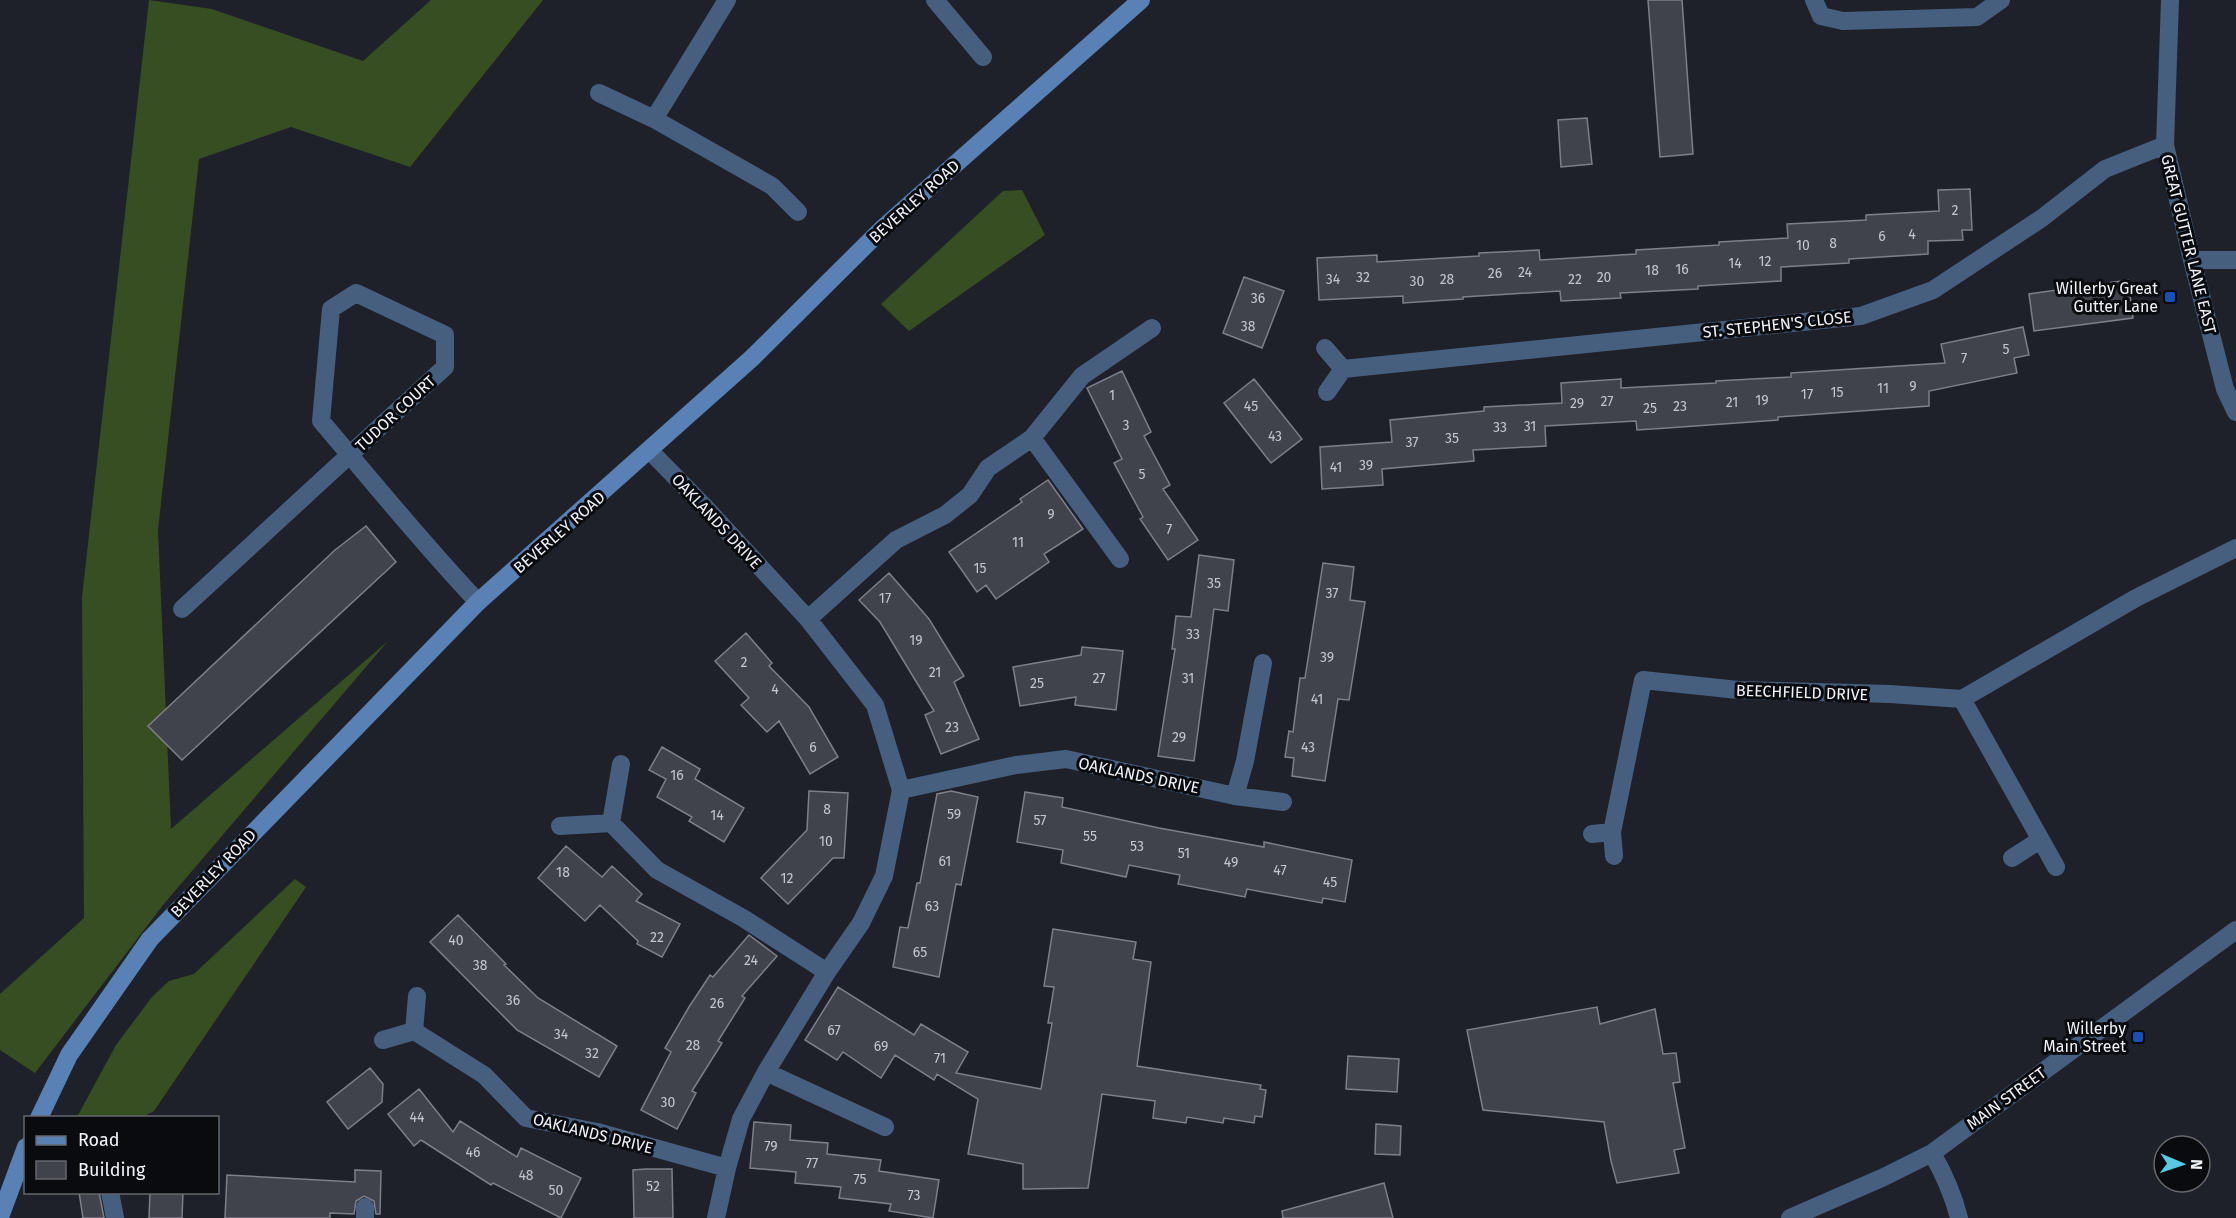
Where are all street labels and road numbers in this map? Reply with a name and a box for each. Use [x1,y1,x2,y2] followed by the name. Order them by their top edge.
[2157,152,2220,336] street label: GREAT GUTTER LANE EAST
[865,156,963,247] street label: BEVERLEY ROAD
[1702,307,1852,342] street label: ST. STEPHEN'S CLOSE
[352,371,440,455] street label: TUDOR COURT
[668,470,766,573] street label: OAKLANDS DRIVE
[510,488,609,577] street label: BEVERLEY ROAD
[1736,681,1868,704] street label: BEECHFIELD DRIVE
[1077,753,1201,798] street label: OAKLANDS DRIVE
[167,825,260,921] street label: BEVERLEY ROAD
[1963,1063,2050,1133] street label: MAIN STREET
[531,1109,655,1158] street label: OAKLANDS DRIVE

